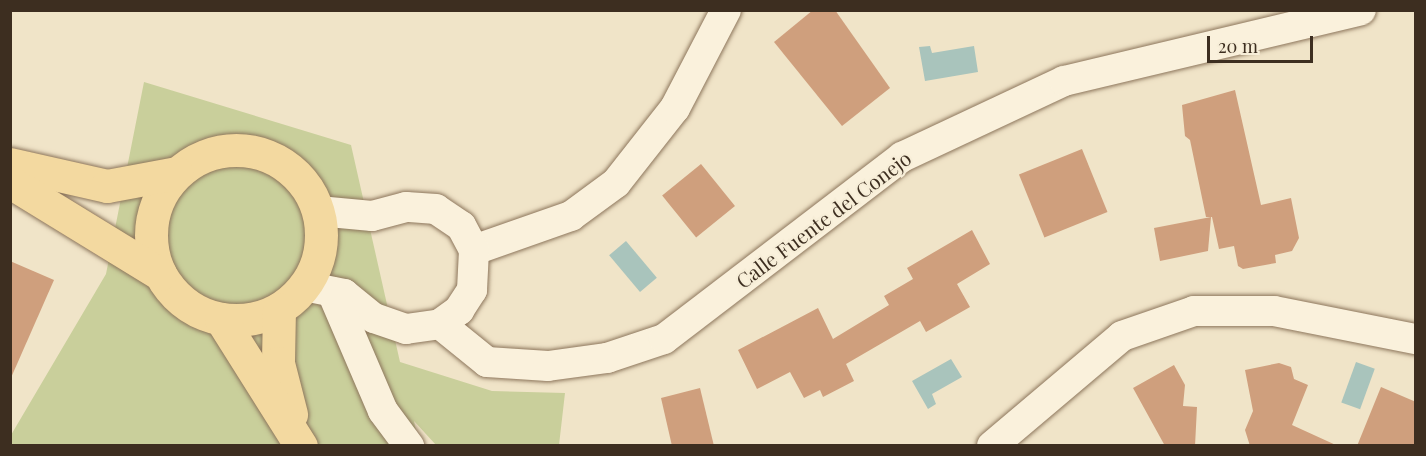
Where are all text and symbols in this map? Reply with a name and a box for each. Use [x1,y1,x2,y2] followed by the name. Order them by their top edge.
[1210,24,1316,62] scale bar
[1218,34,1258,58] text: 20 m
[731,145,915,293] street label: Calle Fuente del Conejo

